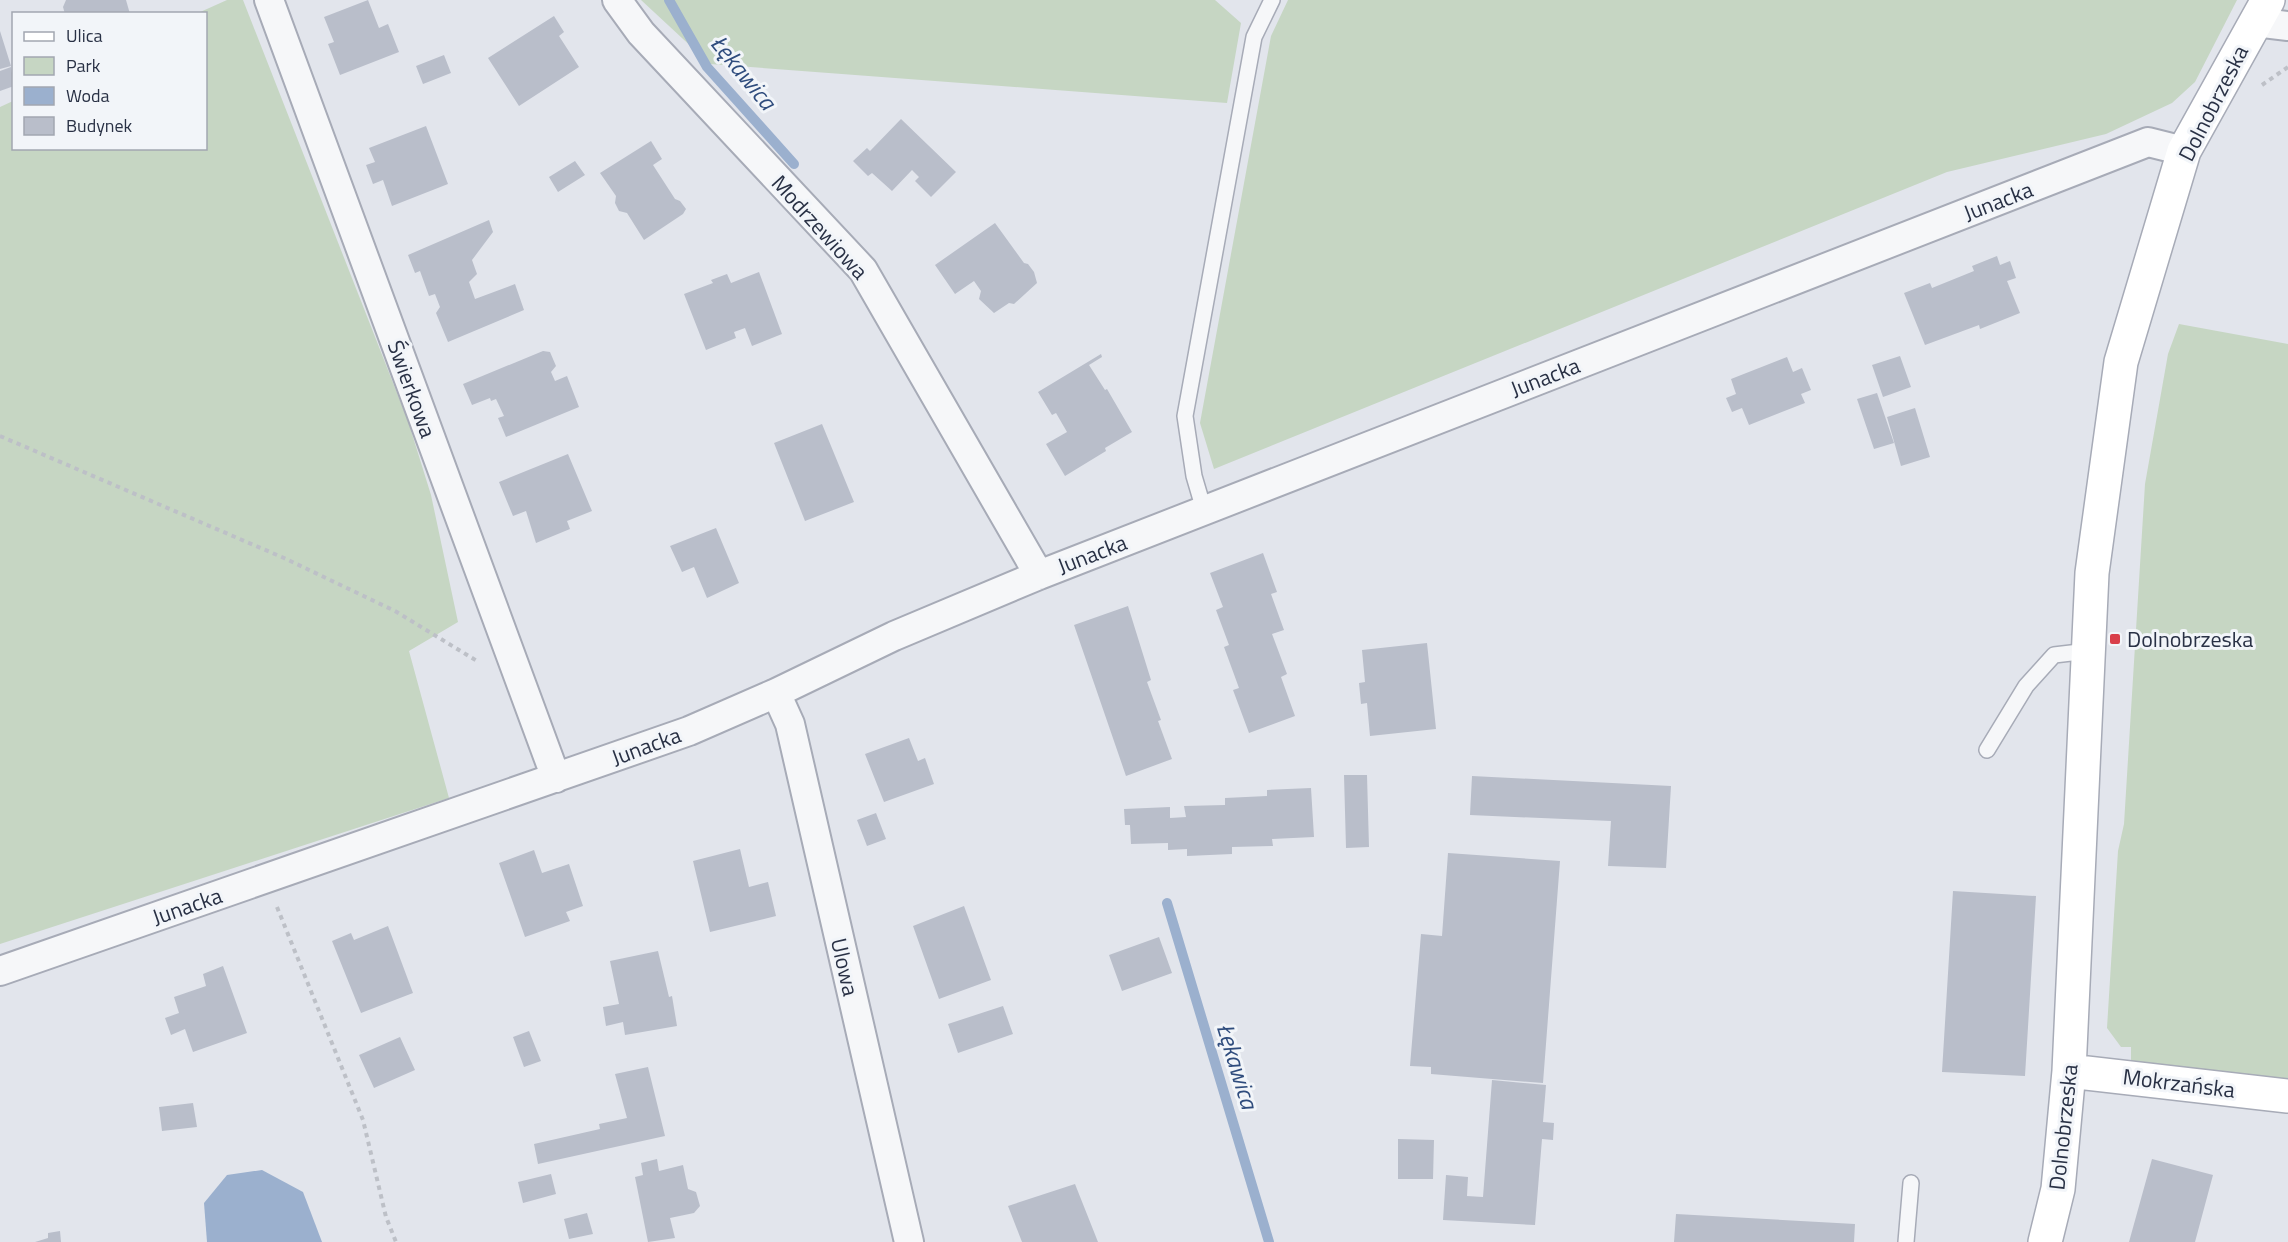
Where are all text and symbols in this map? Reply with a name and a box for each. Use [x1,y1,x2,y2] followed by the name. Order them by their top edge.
[12,12,207,150] legend
[66,22,103,49] text: Ulica
[702,27,787,119] water label: Łękawica
[2169,39,2257,167] street label: Dolnobrzeska
[66,52,101,79] text: Park
[66,82,110,109] text: Woda
[66,112,133,139] text: Budynek
[764,167,876,287] street label: Modrzewiowa
[1958,172,2038,230] street label: Junacka
[379,336,445,442] street label: Świerkowa
[1505,348,1585,406] street label: Junacka
[1052,525,1132,583] street label: Junacka
[2127,622,2253,656] place label: Dolnobrzeska
[2108,632,2122,646] marker: Dolnobrzeska
[606,718,686,774] street label: Junacka
[147,878,227,934] street label: Junacka
[822,935,868,999] street label: Ulowa
[1208,1019,1269,1115] water label: Łękawica
[2121,1059,2237,1107] street label: Mokrzańska
[2039,1062,2087,1192] street label: Dolnobrzeska

